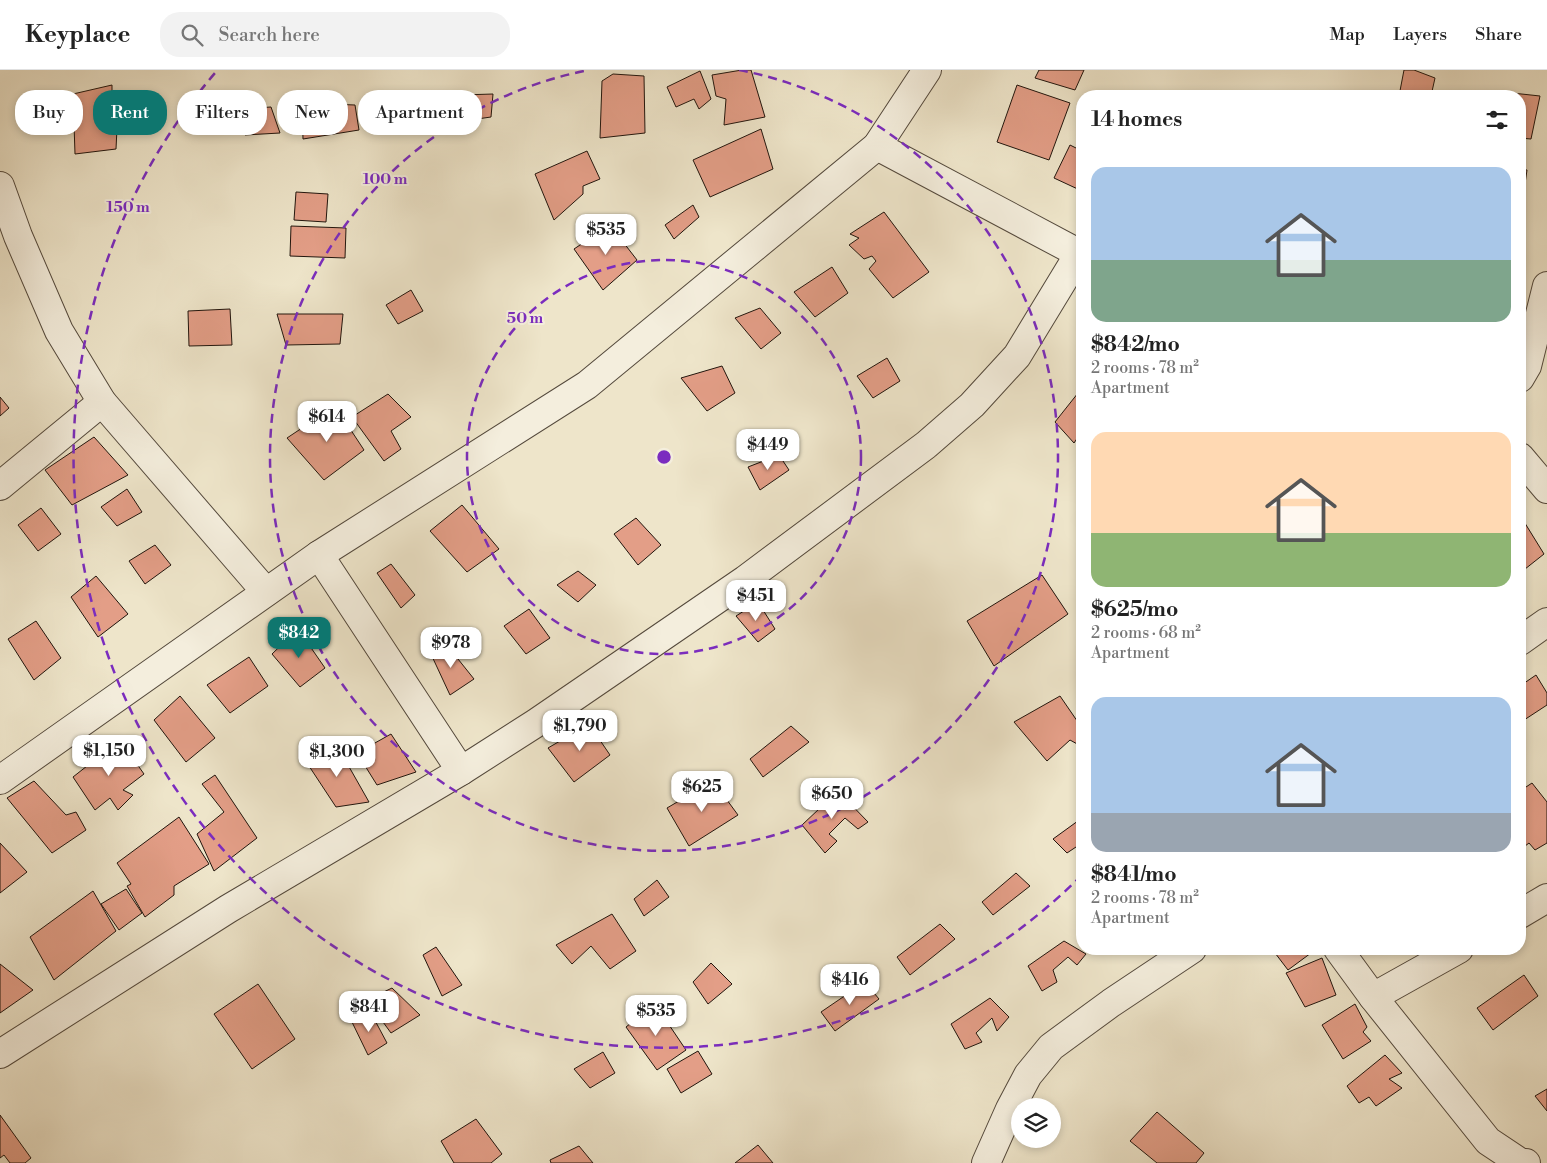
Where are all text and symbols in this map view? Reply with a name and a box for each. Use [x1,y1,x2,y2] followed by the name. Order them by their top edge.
[160,12,510,57] search box
[25,20,130,50] text: Keyplace
[178,21,206,49] icon: search
[218,23,320,47] text: Search here
[1330,23,1365,46] text: Map
[1393,23,1447,46] text: Layers
[1475,23,1522,46] text: Share
[15,90,83,135] chip: Buy
[93,90,167,135] chip: Rent
[177,90,267,135] chip: Filters
[277,90,348,135] chip: New
[358,90,482,135] chip: Apartment
[1483,106,1511,134] icon: filters
[1091,107,1182,133] text: 14 homes
[363,170,408,189] text: 100 m
[106,198,150,217] text: 150 m
[1256,200,1346,290] icon: home
[576,214,636,256] pin: $535
[587,220,625,240] text: $535
[507,309,543,328] text: 50 m
[1091,332,1180,358] text: $842/mo
[1091,358,1199,378] text: 2 rooms · 78 m²
[1091,378,1170,398] text: Apartment
[297,400,357,443] pin: $614
[309,407,345,427] text: $614
[738,428,798,471] pin: $449
[747,435,789,455] text: $449
[655,448,673,466] centre of rings
[1256,465,1346,555] icon: home
[726,580,786,622] pin: $451
[737,586,775,606] text: $451
[1091,597,1178,623] text: $625/mo
[269,616,329,659] pin: $842
[279,623,319,643] text: $842
[1091,623,1201,643] text: 2 rooms · 68 m²
[421,626,481,669] pin: $978
[432,633,470,653] text: $978
[1091,643,1170,663] text: Apartment
[539,710,621,752] pin: $1,790
[553,716,607,736] text: $1,790
[1256,730,1346,820] icon: home
[68,734,150,777] pin: $1,150
[296,736,378,778] pin: $1,300
[83,741,135,761] text: $1,150
[309,742,365,762] text: $1,300
[672,770,732,813] pin: $625
[682,777,722,797] text: $625
[802,778,862,820] pin: $650
[811,784,853,804] text: $650
[1091,862,1177,888] text: $841/mo
[1091,888,1199,908] text: 2 rooms · 78 m²
[1091,908,1170,928] text: Apartment
[820,964,880,1006] pin: $416
[831,970,869,990] text: $416
[339,990,399,1033] pin: $841
[626,994,686,1037] pin: $535
[350,997,388,1017] text: $841
[637,1001,675,1021] text: $535
[1011,1098,1061,1148] map controls
[1011,1098,1061,1148] button: layers

